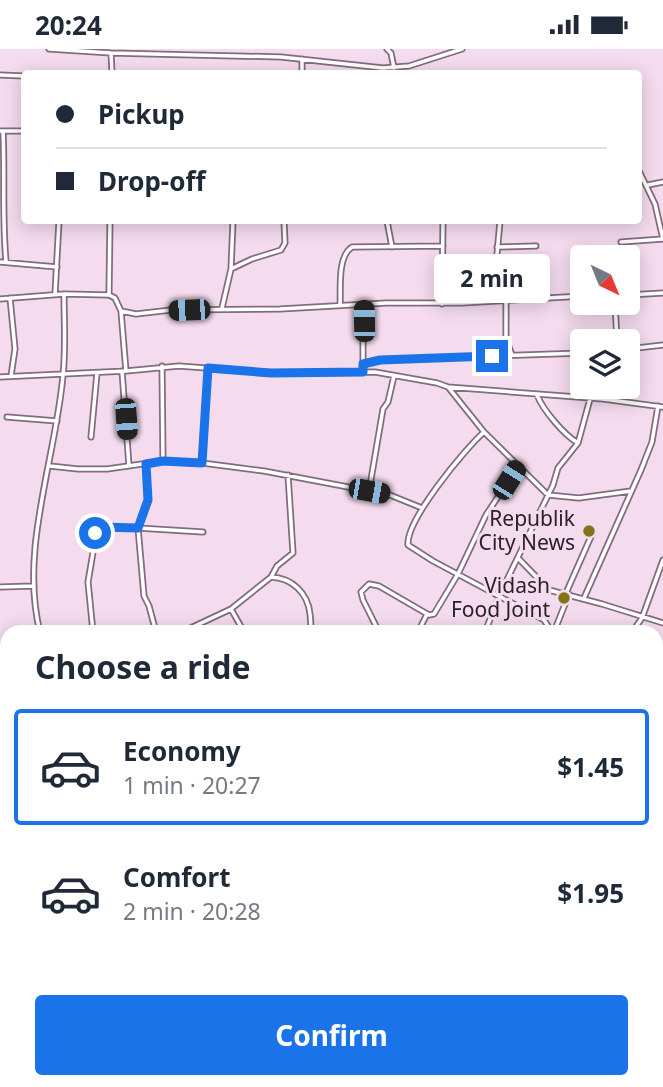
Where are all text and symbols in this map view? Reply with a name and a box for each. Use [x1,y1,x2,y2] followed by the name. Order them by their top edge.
[35,7,102,43] text: 20:24
[98,96,185,132] text: Pickup
[98,163,205,199] text: Drop-off
[570,245,640,315] north arrow
[570,245,640,399] map controls
[434,254,550,303] callout: 2 min
[460,262,524,294] text: 2 min
[168,299,211,321] car
[354,300,375,342] car
[570,329,640,399] button: layers
[476,340,508,372] route end
[115,397,138,441] car
[489,457,530,503] car
[347,477,392,505] car
[479,504,576,556] place label: Republik City News
[79,517,111,549] route start
[581,523,597,539] marker: Republik City News
[451,571,550,623] place label: Vidash Food Joint
[556,590,572,606] marker: Vidash Food Joint
[35,645,251,688] text: Choose a ride
[123,733,241,769] text: Economy
[39,736,102,799] icon: car
[557,749,624,785] text: $1.45
[123,769,261,801] text: 1 min · 20:27
[123,859,231,895] text: Comfort
[39,862,102,925] icon: car
[557,875,624,911] text: $1.95
[123,895,261,927] text: 2 min · 20:28
[35,995,628,1075] button: Confirm

